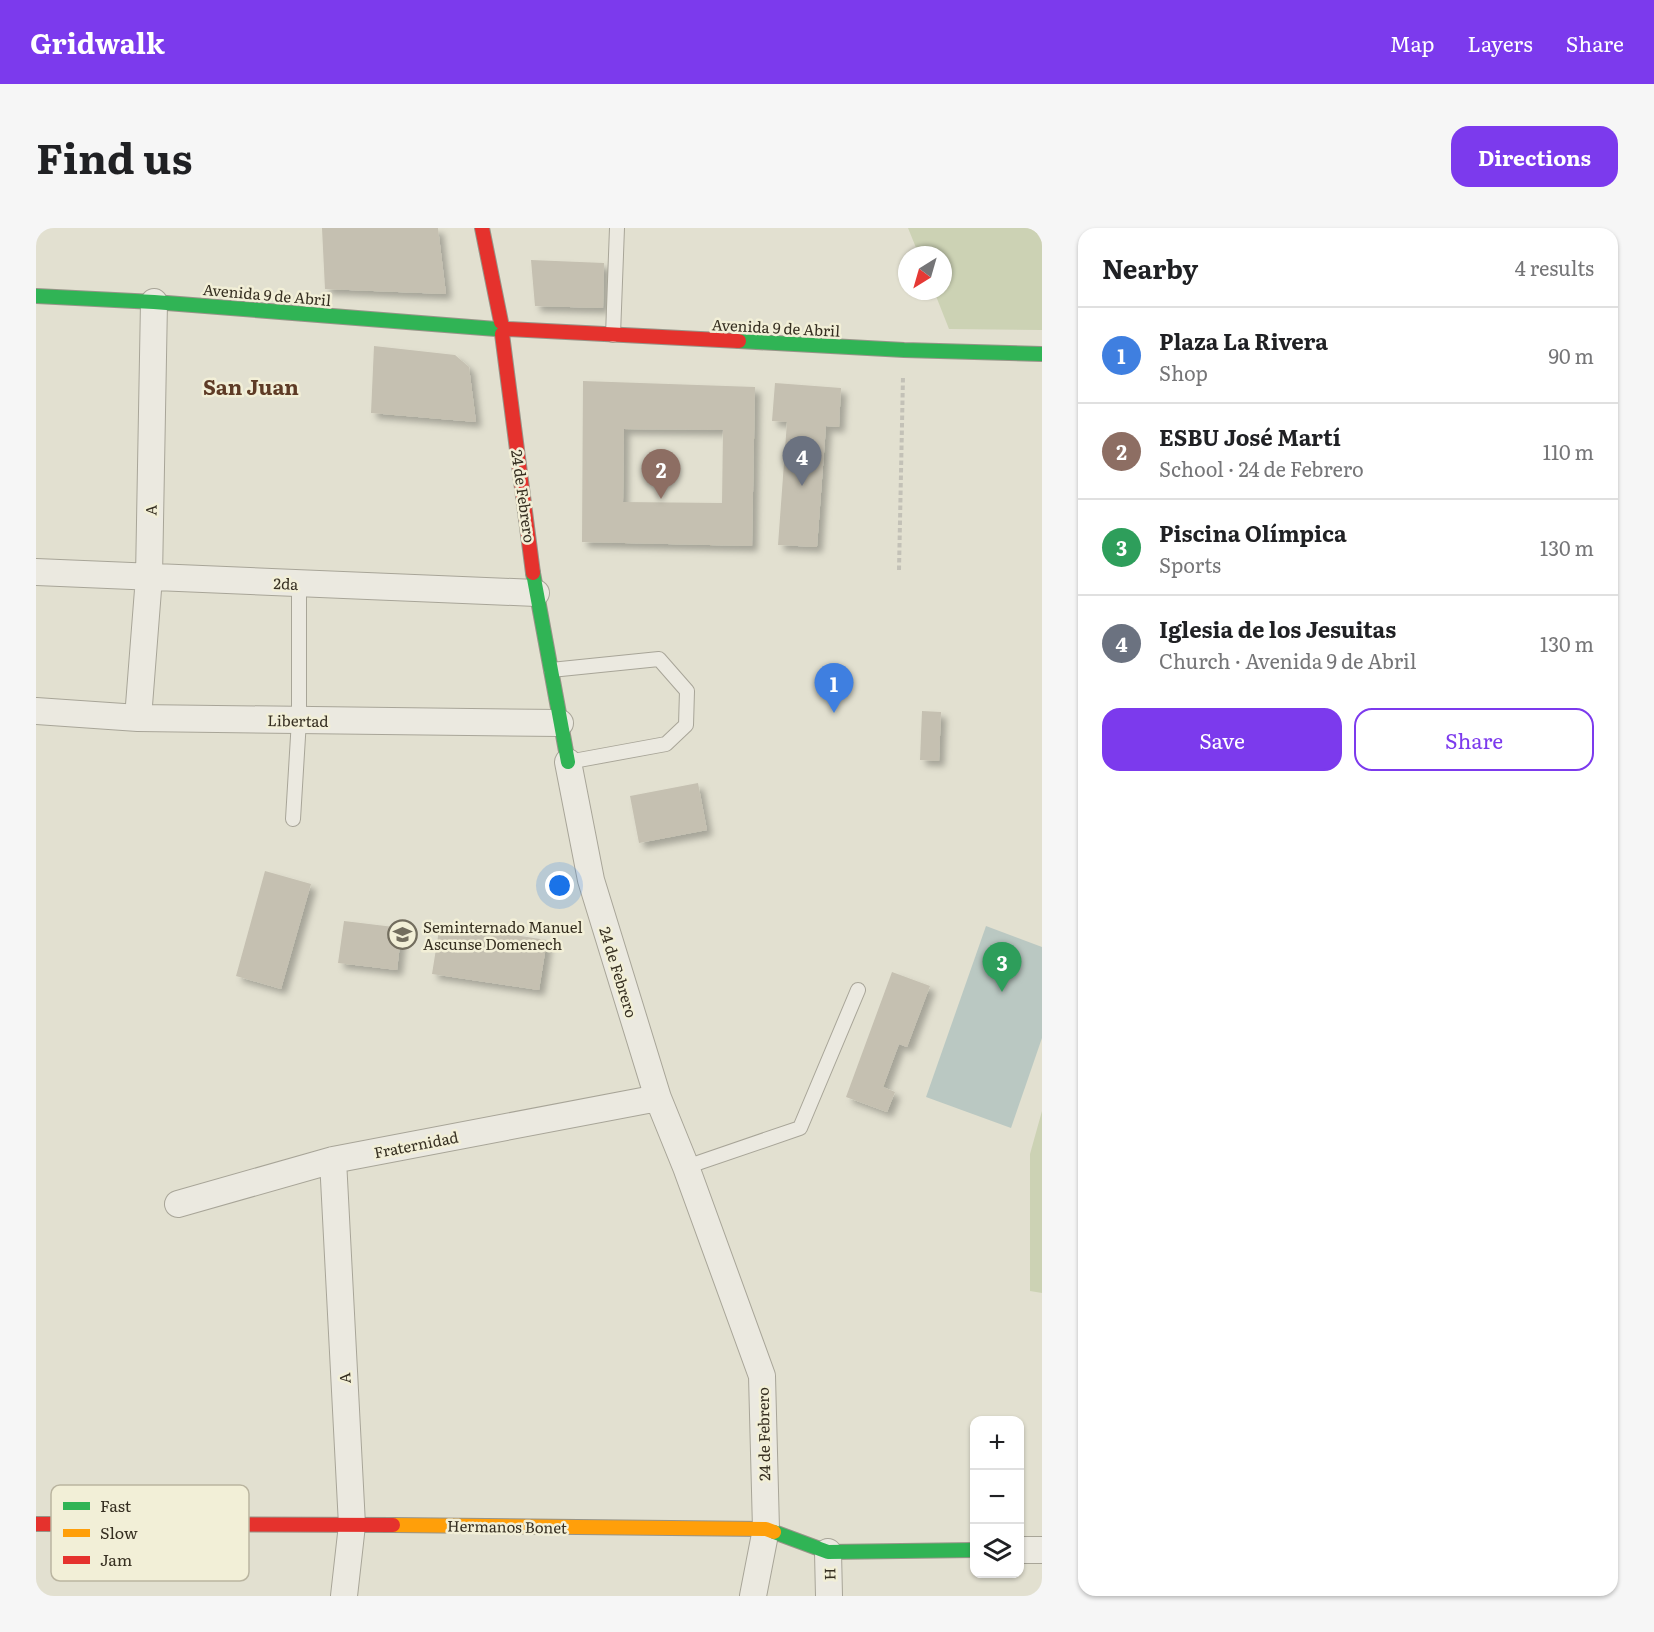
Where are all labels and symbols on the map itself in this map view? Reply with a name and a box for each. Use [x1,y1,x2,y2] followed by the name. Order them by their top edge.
[898,246,952,300] north arrow
[202,277,332,311] street label: Avenida 9 de Abril
[711,312,841,342] street label: Avenida 9 de Abril
[203,370,299,401] district label: San Juan
[782,436,822,486] pin: 4
[506,448,542,544] street label: 24 de Febrero
[642,450,680,499] pin: 2
[138,504,162,516] street label: A
[273,571,300,595] street label: 2da
[814,664,854,713] pin: 1
[267,708,329,732] street label: Libertad
[545,871,574,900] your location
[423,915,582,955] place label: Seminternado Manuel Ascunse Domenech
[386,919,418,951] school or university icon: Seminternado Manuel Ascunse Domenech
[594,924,644,1020] street label: 24 de Febrero
[982,942,1022,992] pin: 3
[372,1125,460,1163] street label: Fraternidad
[332,1372,356,1384] street label: A
[751,1387,775,1481] street label: 24 de Febrero
[51,1485,249,1581] legend
[100,1493,132,1517] text: Fast
[447,1513,567,1539] street label: Hermanos Bonet
[100,1520,138,1544] text: Slow
[100,1547,133,1571] text: Jam
[817,1568,841,1580] street label: H

